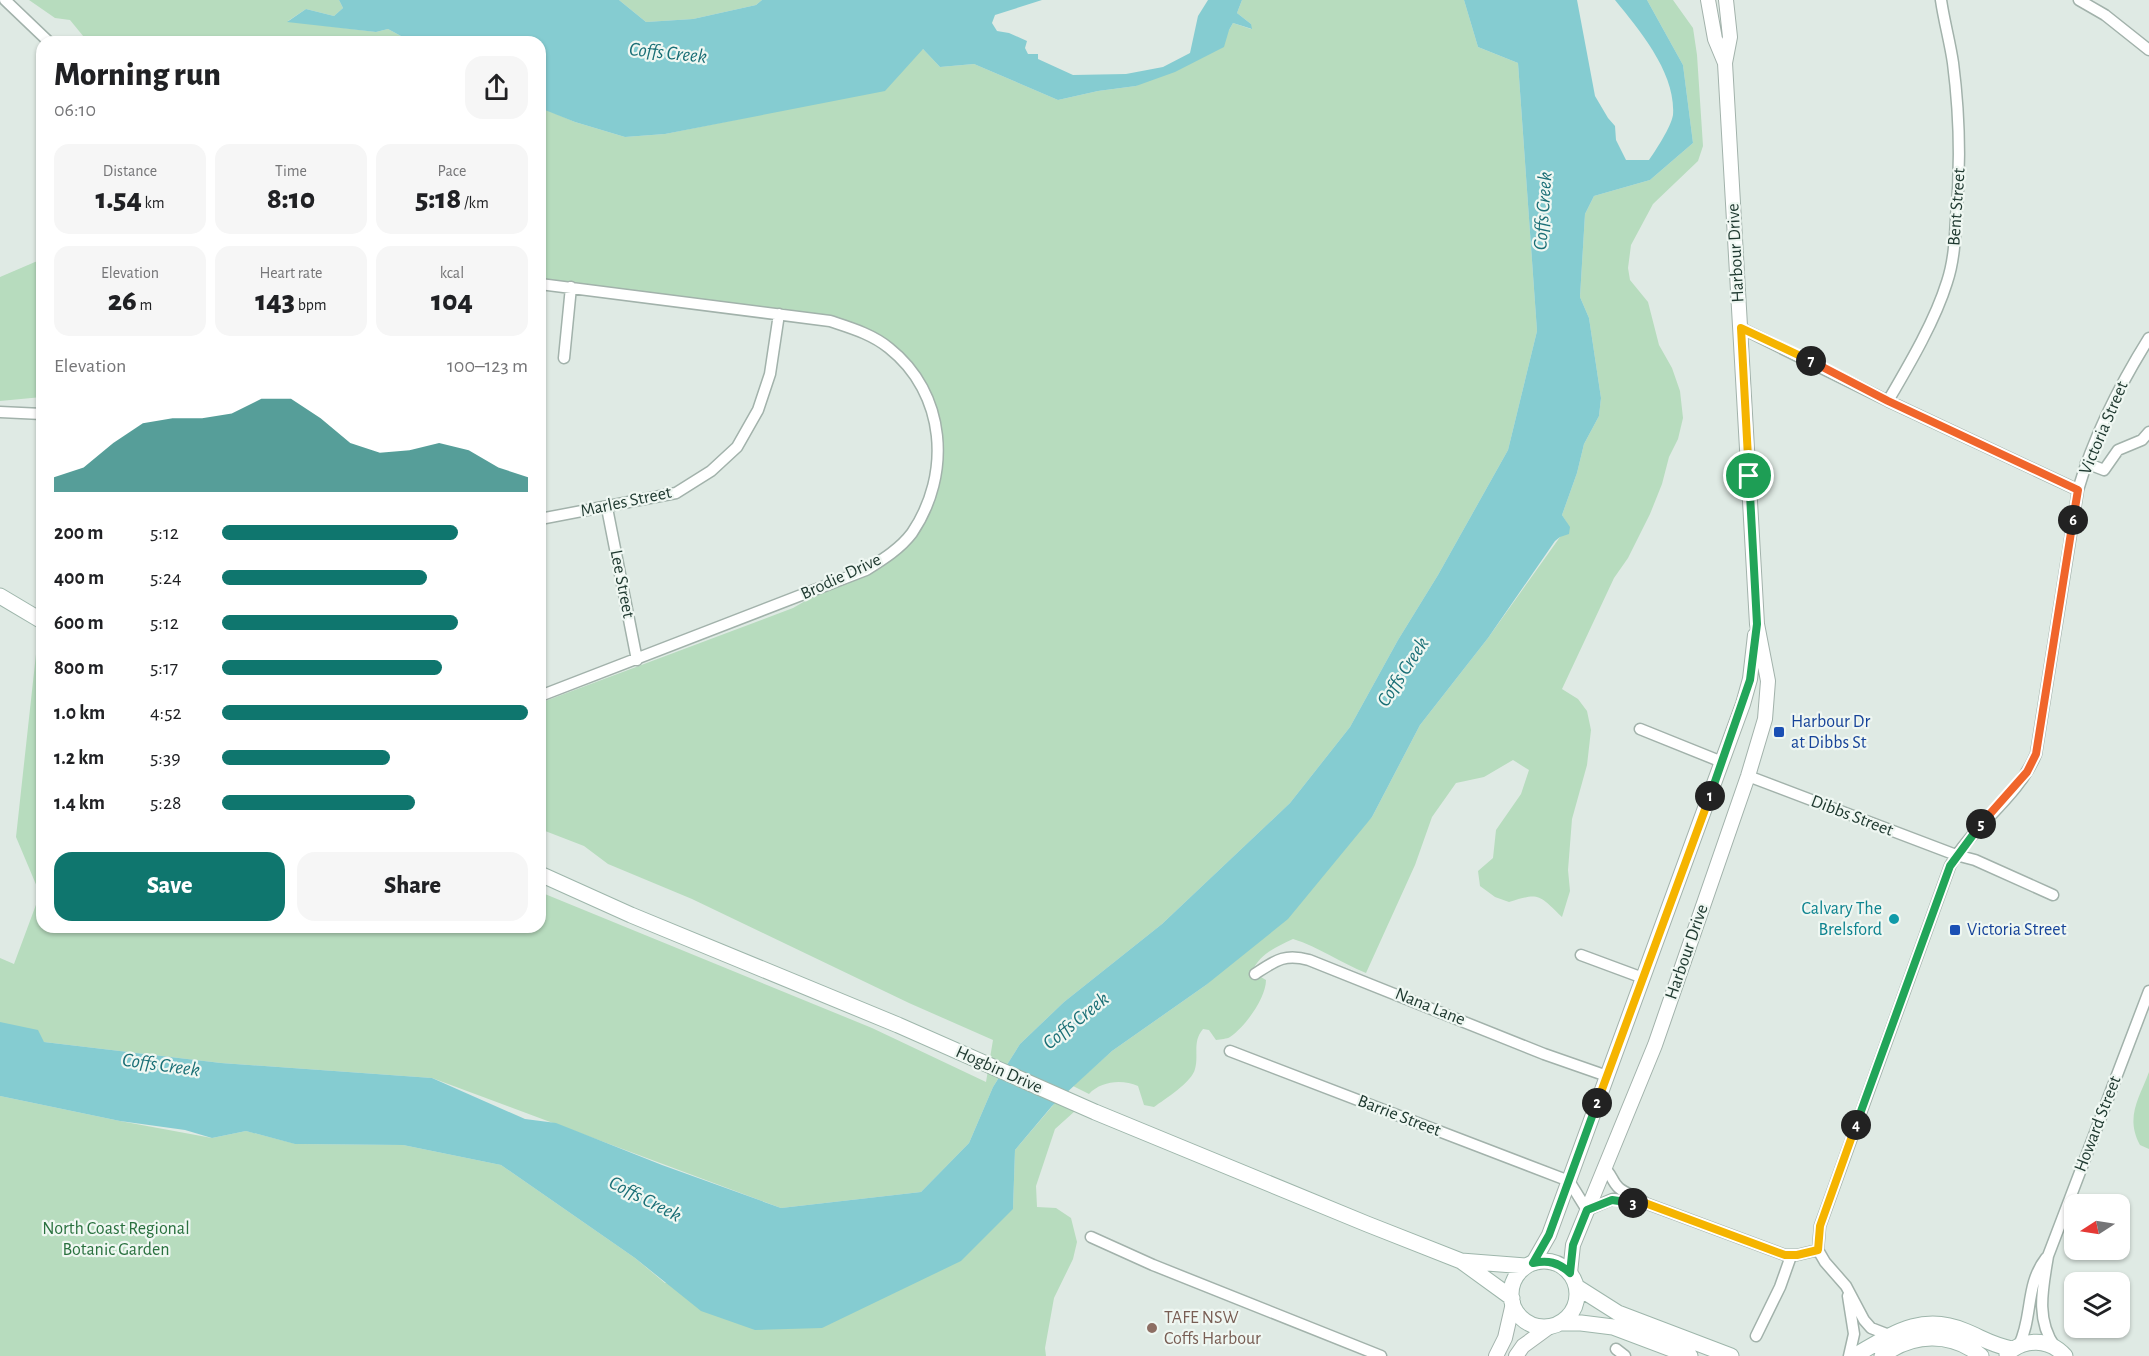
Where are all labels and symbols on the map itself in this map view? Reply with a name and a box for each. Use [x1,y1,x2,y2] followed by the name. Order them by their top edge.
[628,39,708,67] water label: Coffs Creek
[1945,167,1969,247] street label: Bent Street
[1530,171,1556,251] water label: Coffs Creek
[1724,203,1748,303] street label: Harbour Drive
[1796,346,1826,376] pin: 7
[2076,378,2132,477] street label: Victoria Street
[1723,450,1774,501] pin
[579,484,673,520] street label: Marles Street
[2058,505,2088,535] pin: 6
[607,548,637,620] street label: Lee Street
[798,551,884,603] street label: Brodie Drive
[1373,634,1433,710] water label: Coffs Creek
[1791,713,1870,752] place label: Harbour Dr at Dibbs St
[1772,725,1786,739] marker: Harbour Dr at Dibbs St
[1695,781,1725,811] pin: 1
[1808,792,1896,840] street label: Dibbs Street
[1966,809,1996,839] pin: 5
[1801,900,1882,939] place label: Calvary The Brelsford
[1662,902,1712,1002] street label: Harbour Drive
[1887,912,1901,926] marker: Calvary The Brelsford
[1967,921,2067,939] place label: Victoria Street
[1948,923,1962,937] marker: Victoria Street
[1392,985,1468,1029] street label: Nana Lane
[1039,989,1113,1053] water label: Coffs Creek
[953,1043,1045,1097] street label: Hogbin Drive
[121,1050,201,1080] water label: Coffs Creek
[2072,1073,2125,1174] street label: Howard Street
[1582,1088,1612,1118] pin: 2
[1355,1092,1443,1140] street label: Barrie Street
[1841,1110,1871,1140] pin: 4
[606,1172,684,1226] water label: Coffs Creek
[1618,1188,1648,1218] pin: 3
[2064,1194,2130,1260] north arrow
[42,1220,190,1259] park label: North Coast Regional Botanic Garden
[1164,1309,1261,1348] place label: TAFE NSW Coffs Harbour
[1145,1321,1159,1335] marker: TAFE NSW Coffs Harbour

